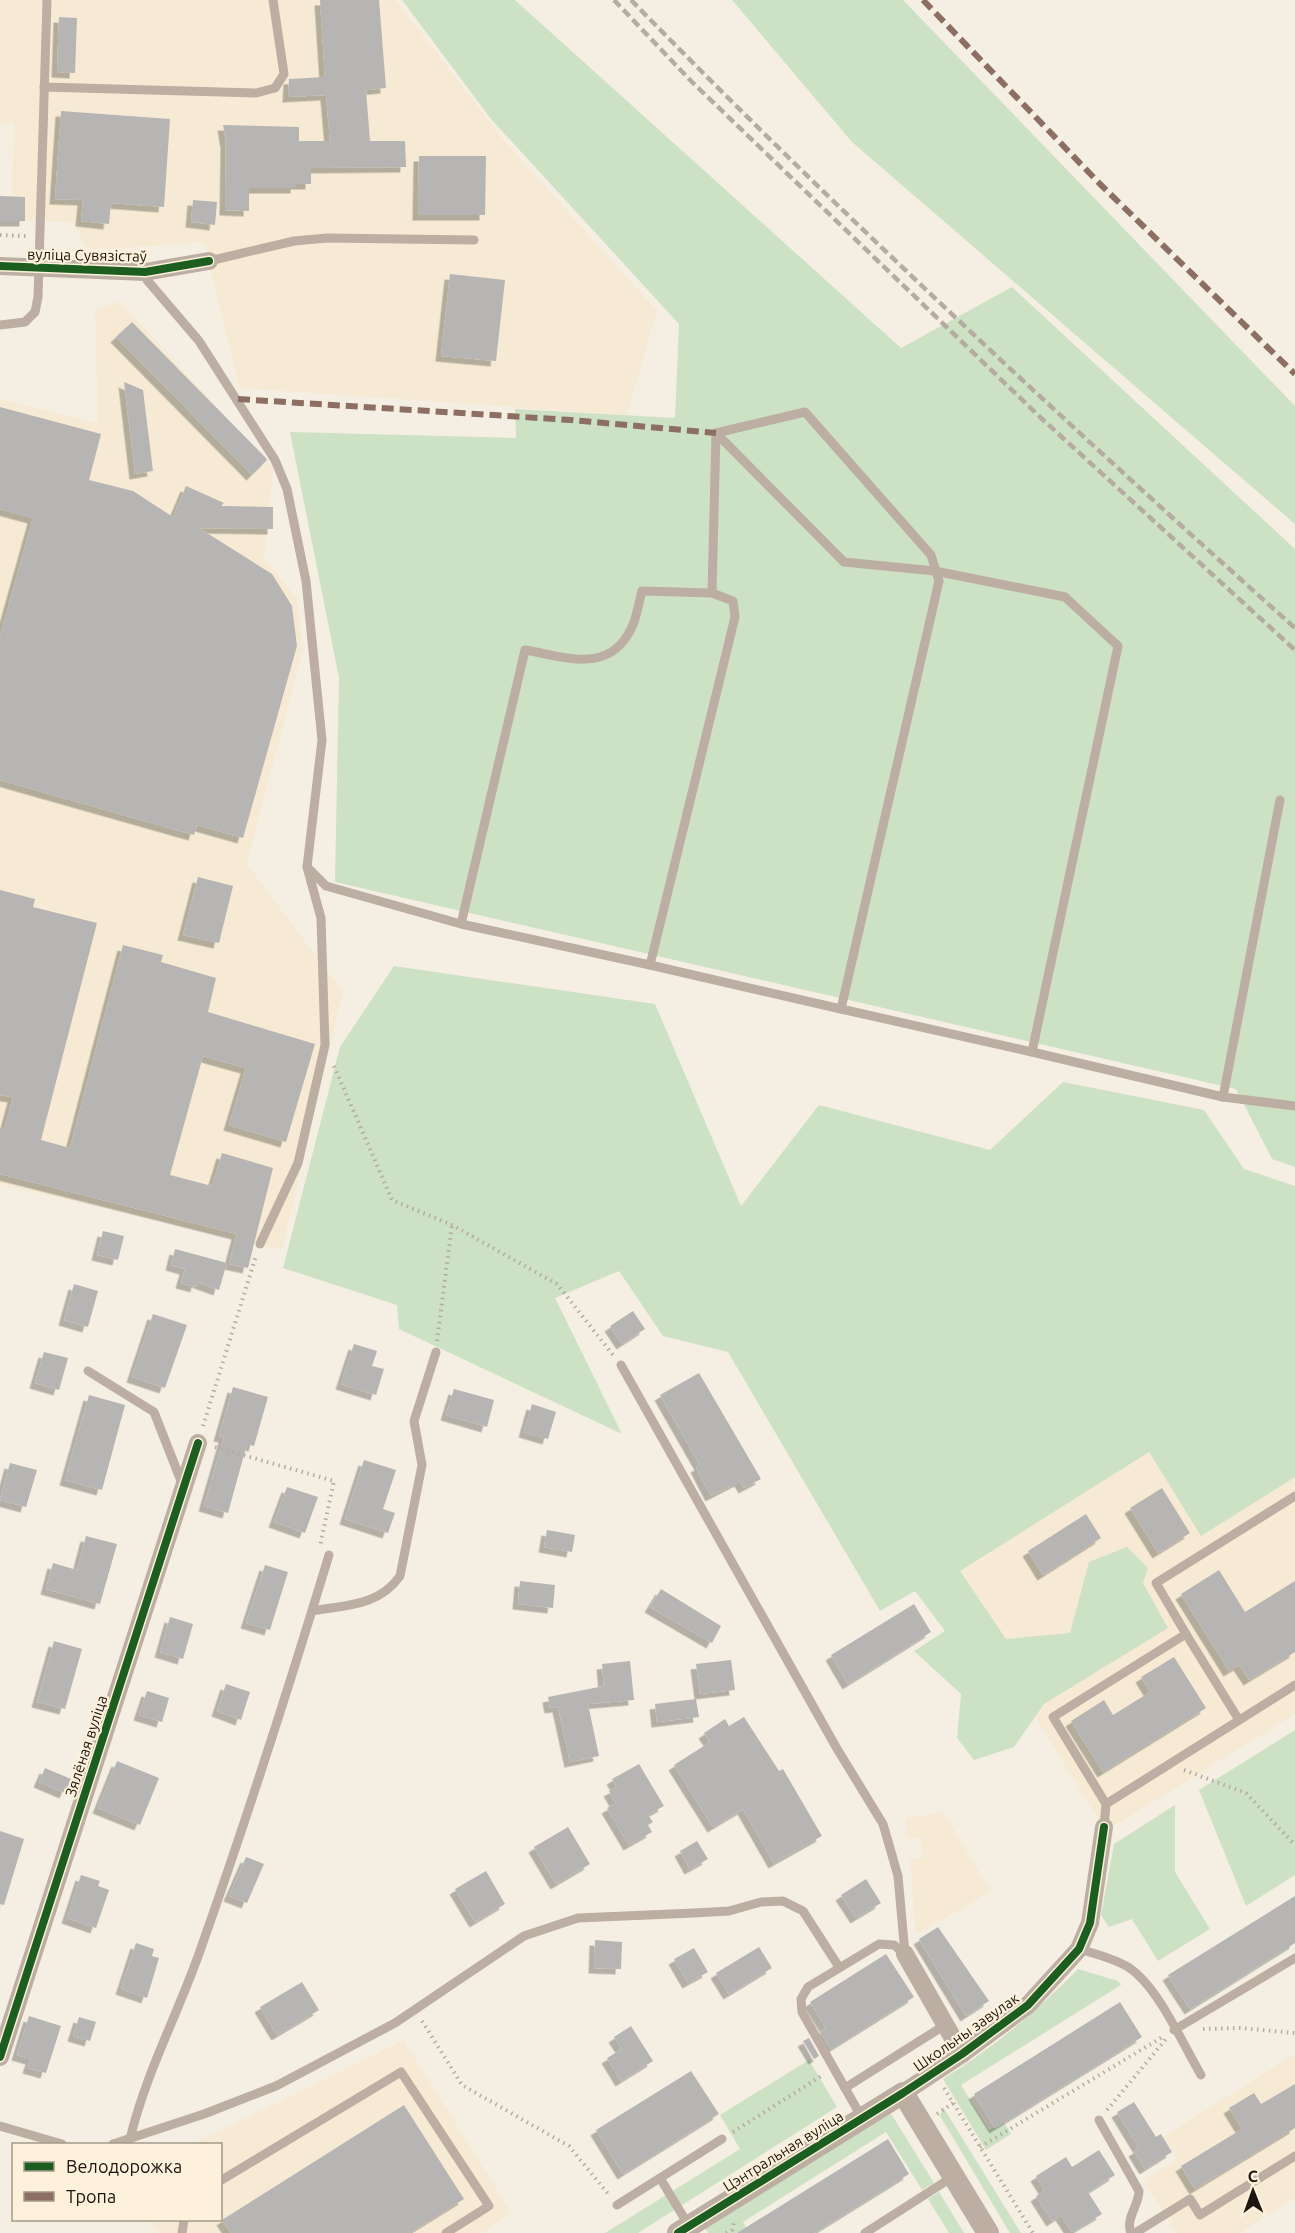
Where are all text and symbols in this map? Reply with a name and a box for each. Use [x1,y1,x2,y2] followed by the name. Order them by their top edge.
[27,245,147,265] street label: вуліца Сувязістаў
[62,1693,110,1799] street label: Зялёная вуліца
[910,1989,1022,2075] street label: Школьны завулак
[720,2107,846,2195] street label: Цэнтральная вуліца
[12,2143,222,2221] legend
[66,2156,182,2176] text: Велодорожка
[1223,2161,1283,2221] north arrow
[1247,2167,1258,2185] text: С
[66,2186,116,2206] text: Тропа

